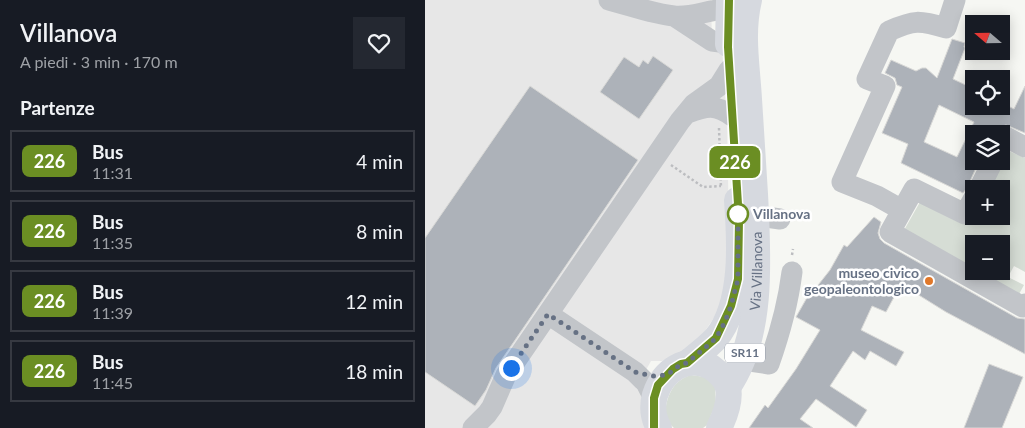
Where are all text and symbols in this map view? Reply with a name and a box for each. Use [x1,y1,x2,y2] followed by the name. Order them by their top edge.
[965,15,1010,60] north arrow
[965,15,1010,280] map controls
[353,17,405,69] button: heart
[20,18,117,47] text: Villanova
[20,52,178,71] text: A piedi · 3 min · 170 m
[965,70,1010,115] button: locate
[20,96,95,119] text: Partenze
[965,125,1010,170] button: layers
[92,140,123,163] text: Bus
[706,146,764,178] line badge: 226
[34,150,65,172] text: 226
[356,150,403,173] text: 4 min
[719,151,751,173] text: 226
[92,163,133,182] text: 11:31
[965,180,1010,225] button: +
[727,203,749,225] marker: Villanova
[752,205,810,222] place label: Villanova
[92,210,123,233] text: Bus
[34,220,65,242] text: 226
[356,220,403,243] text: 8 min
[745,231,765,312] street label: Via Villanova
[92,233,133,252] text: 11:35
[965,235,1010,280] button: −
[804,264,919,297] place label: museo civico geopaleontologico
[923,275,935,287] marker: museo civico geopaleontologico
[92,280,123,303] text: Bus
[34,290,65,312] text: 226
[345,290,403,313] text: 12 min
[92,303,133,322] text: 11:39
[725,343,765,362] road number: SR11
[92,350,123,373] text: Bus
[499,356,524,381] your location
[34,360,65,382] text: 226
[345,360,403,383] text: 18 min
[92,373,133,392] text: 11:45

